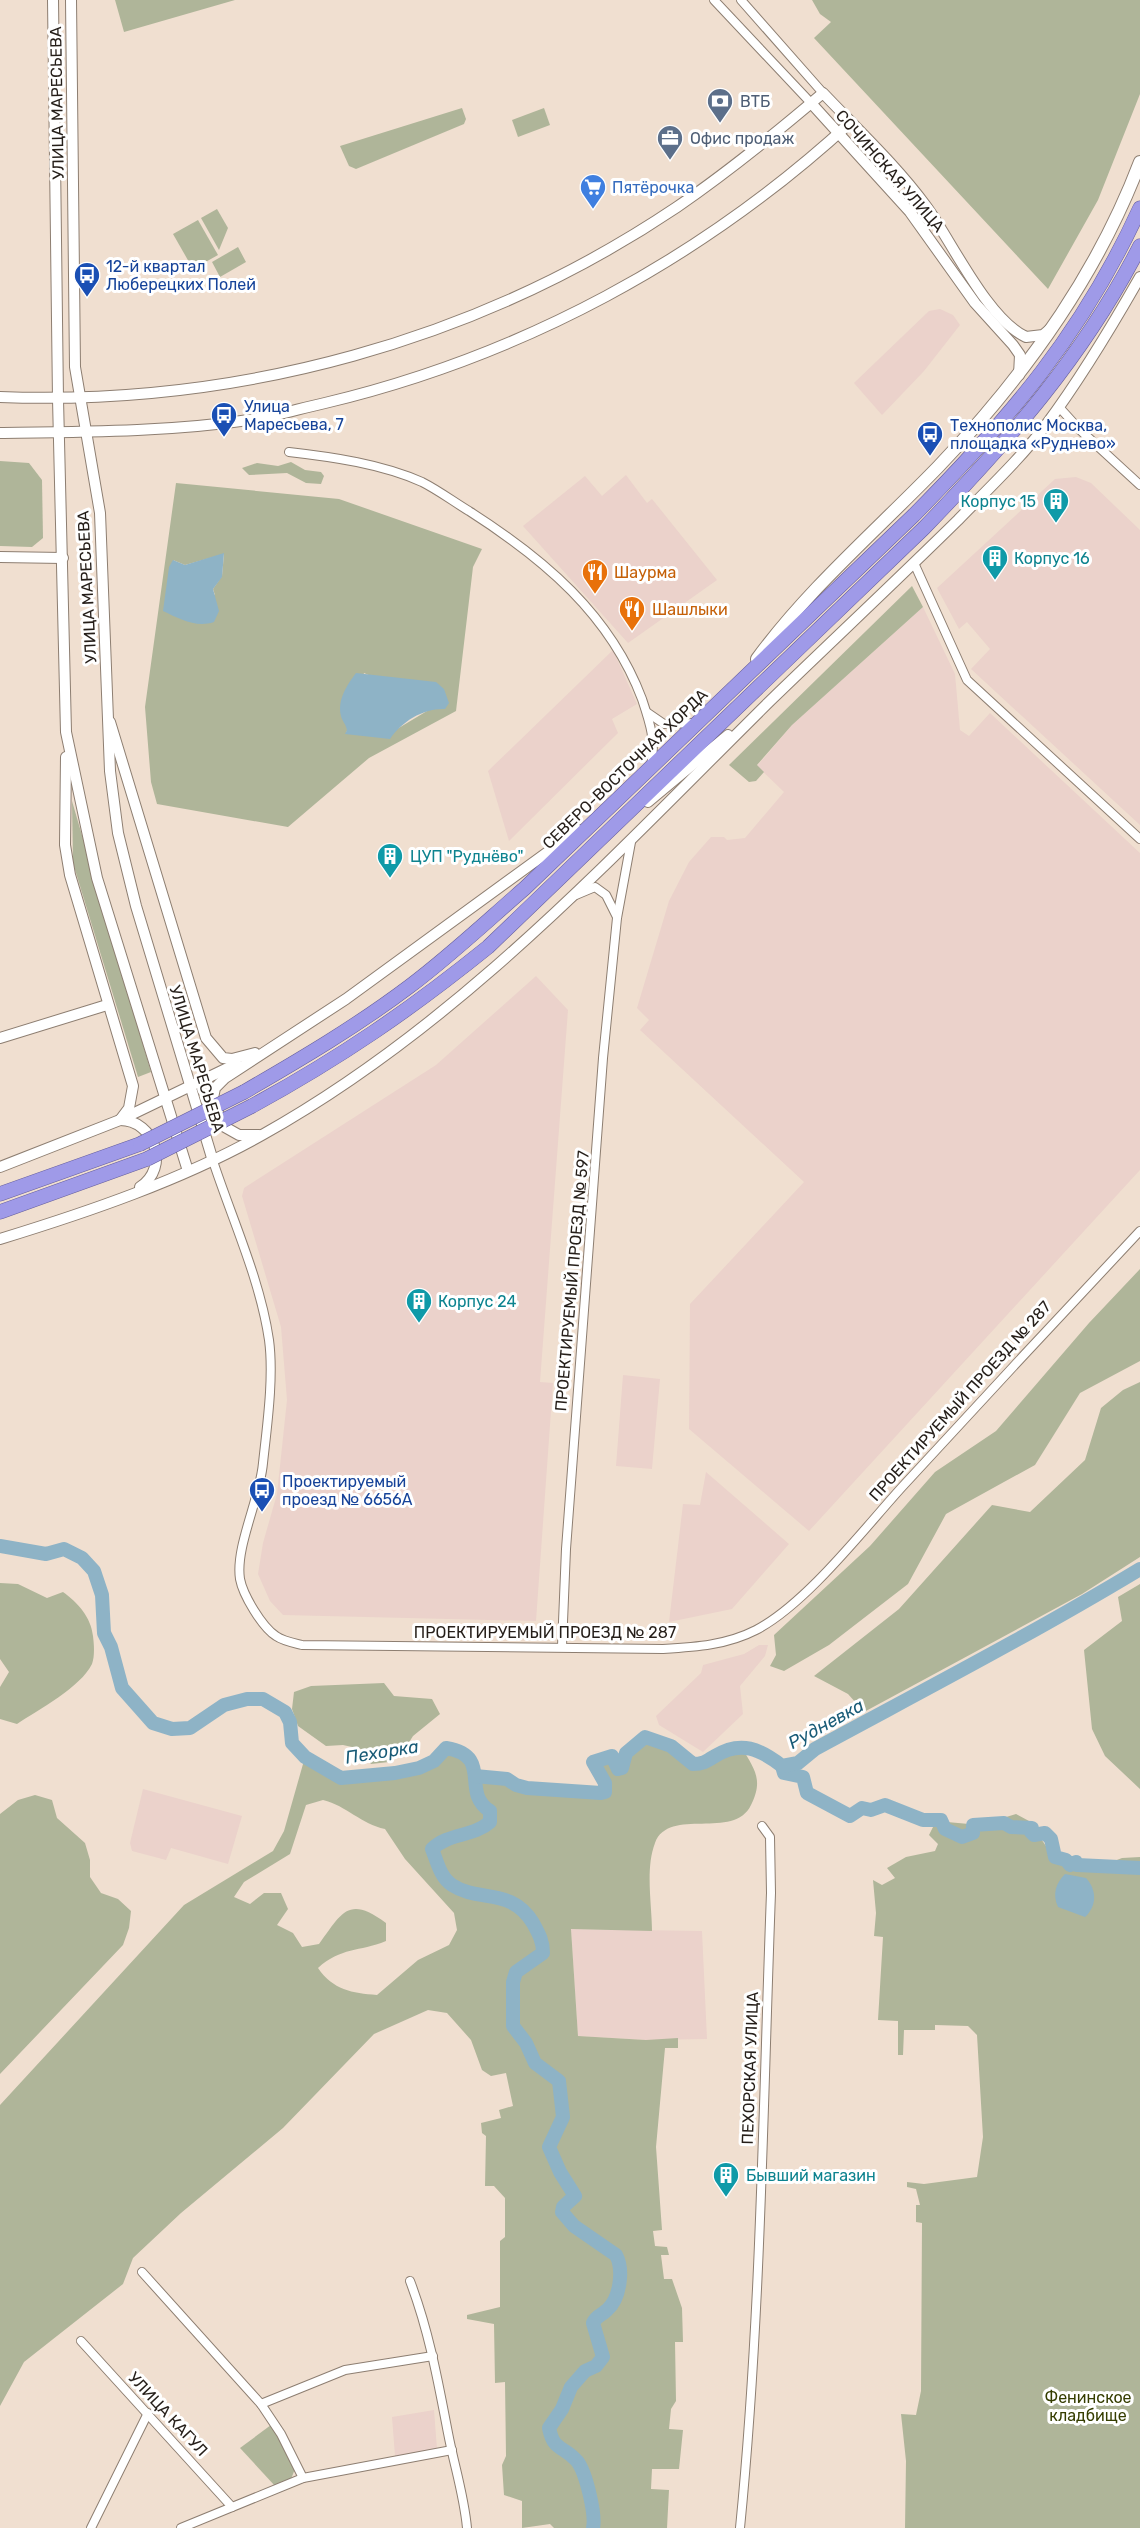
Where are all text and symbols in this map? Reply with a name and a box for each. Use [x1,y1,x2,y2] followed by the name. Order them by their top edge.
[46,26,68,180] street label: УЛИЦА МАРЕСЬЕВА
[705,86,735,124] bank icon: ВТБ
[740,92,770,111] place label: ВТБ
[832,106,948,236] street label: СОЧИНСКАЯ УЛИЦА
[655,123,685,161] office icon: Офис продаж
[690,129,794,148] place label: Офис продаж
[578,172,608,210] supermarket icon: Пятёрочка
[612,178,694,197] place label: Пятёрочка
[106,257,256,294] place label: 12-й квартал Люберецких Полей
[72,260,102,298] bus stop icon: 12-й квартал Люберецких Полей
[244,397,344,434] place label: Улица Маресьева, 7
[209,400,239,438] bus stop icon: Улица Маресьева, 7
[950,416,1116,453] place label: Технополис Москва, площадка «Руднево»
[915,419,945,457] bus stop icon: Технополис Москва, площадка «Руднево»
[1041,486,1071,524] building icon: Корпус 15
[960,492,1036,511] place label: Корпус 15
[73,510,100,664] street label: УЛИЦА МАРЕСЬЕВА
[980,543,1010,581] building icon: Корпус 16
[1014,549,1090,568] place label: Корпус 16
[580,557,610,595] restaurant icon: Шаурма
[614,563,676,582] place label: Шаурма
[617,594,647,632] restaurant icon: Шашлыки
[652,600,728,619] place label: Шашлыки
[539,685,712,853] street label: СЕВЕРО-ВОСТОЧНАЯ ХОРДА
[375,841,405,879] building icon: ЦУП "Руднёво"
[410,847,524,866] place label: ЦУП "Руднёво"
[166,983,229,1135] street label: УЛИЦА МАРЕСЬЕВА
[551,1150,593,1412] street label: ПРОЕКТИРУЕМЫЙ ПРОЕЗД № 597
[404,1286,434,1324] building icon: Корпус 24
[438,1292,516,1311] place label: Корпус 24
[865,1297,1055,1505] street label: ПРОЕКТИРУЕМЫЙ ПРОЕЗД № 287
[282,1472,413,1509] place label: Проектируемый проезд № 6656А
[247,1475,277,1513] bus stop icon: Проектируемый проезд № 6656А
[414,1623,676,1642] street label: ПРОЕКТИРУЕМЫЙ ПРОЕЗД № 287
[784,1694,868,1754] water label: Рудневка
[344,1735,421,1769] water label: Пехорка
[738,1991,762,2145] street label: ПЕХОРСКАЯ УЛИЦА
[711,2160,741,2198] building icon: Бывший магазин
[746,2166,876,2185] place label: Бывший магазин
[124,2368,212,2460] street label: УЛИЦА КАГУЛ
[1044,2388,1132,2425] park label: Фенинское кладбище

